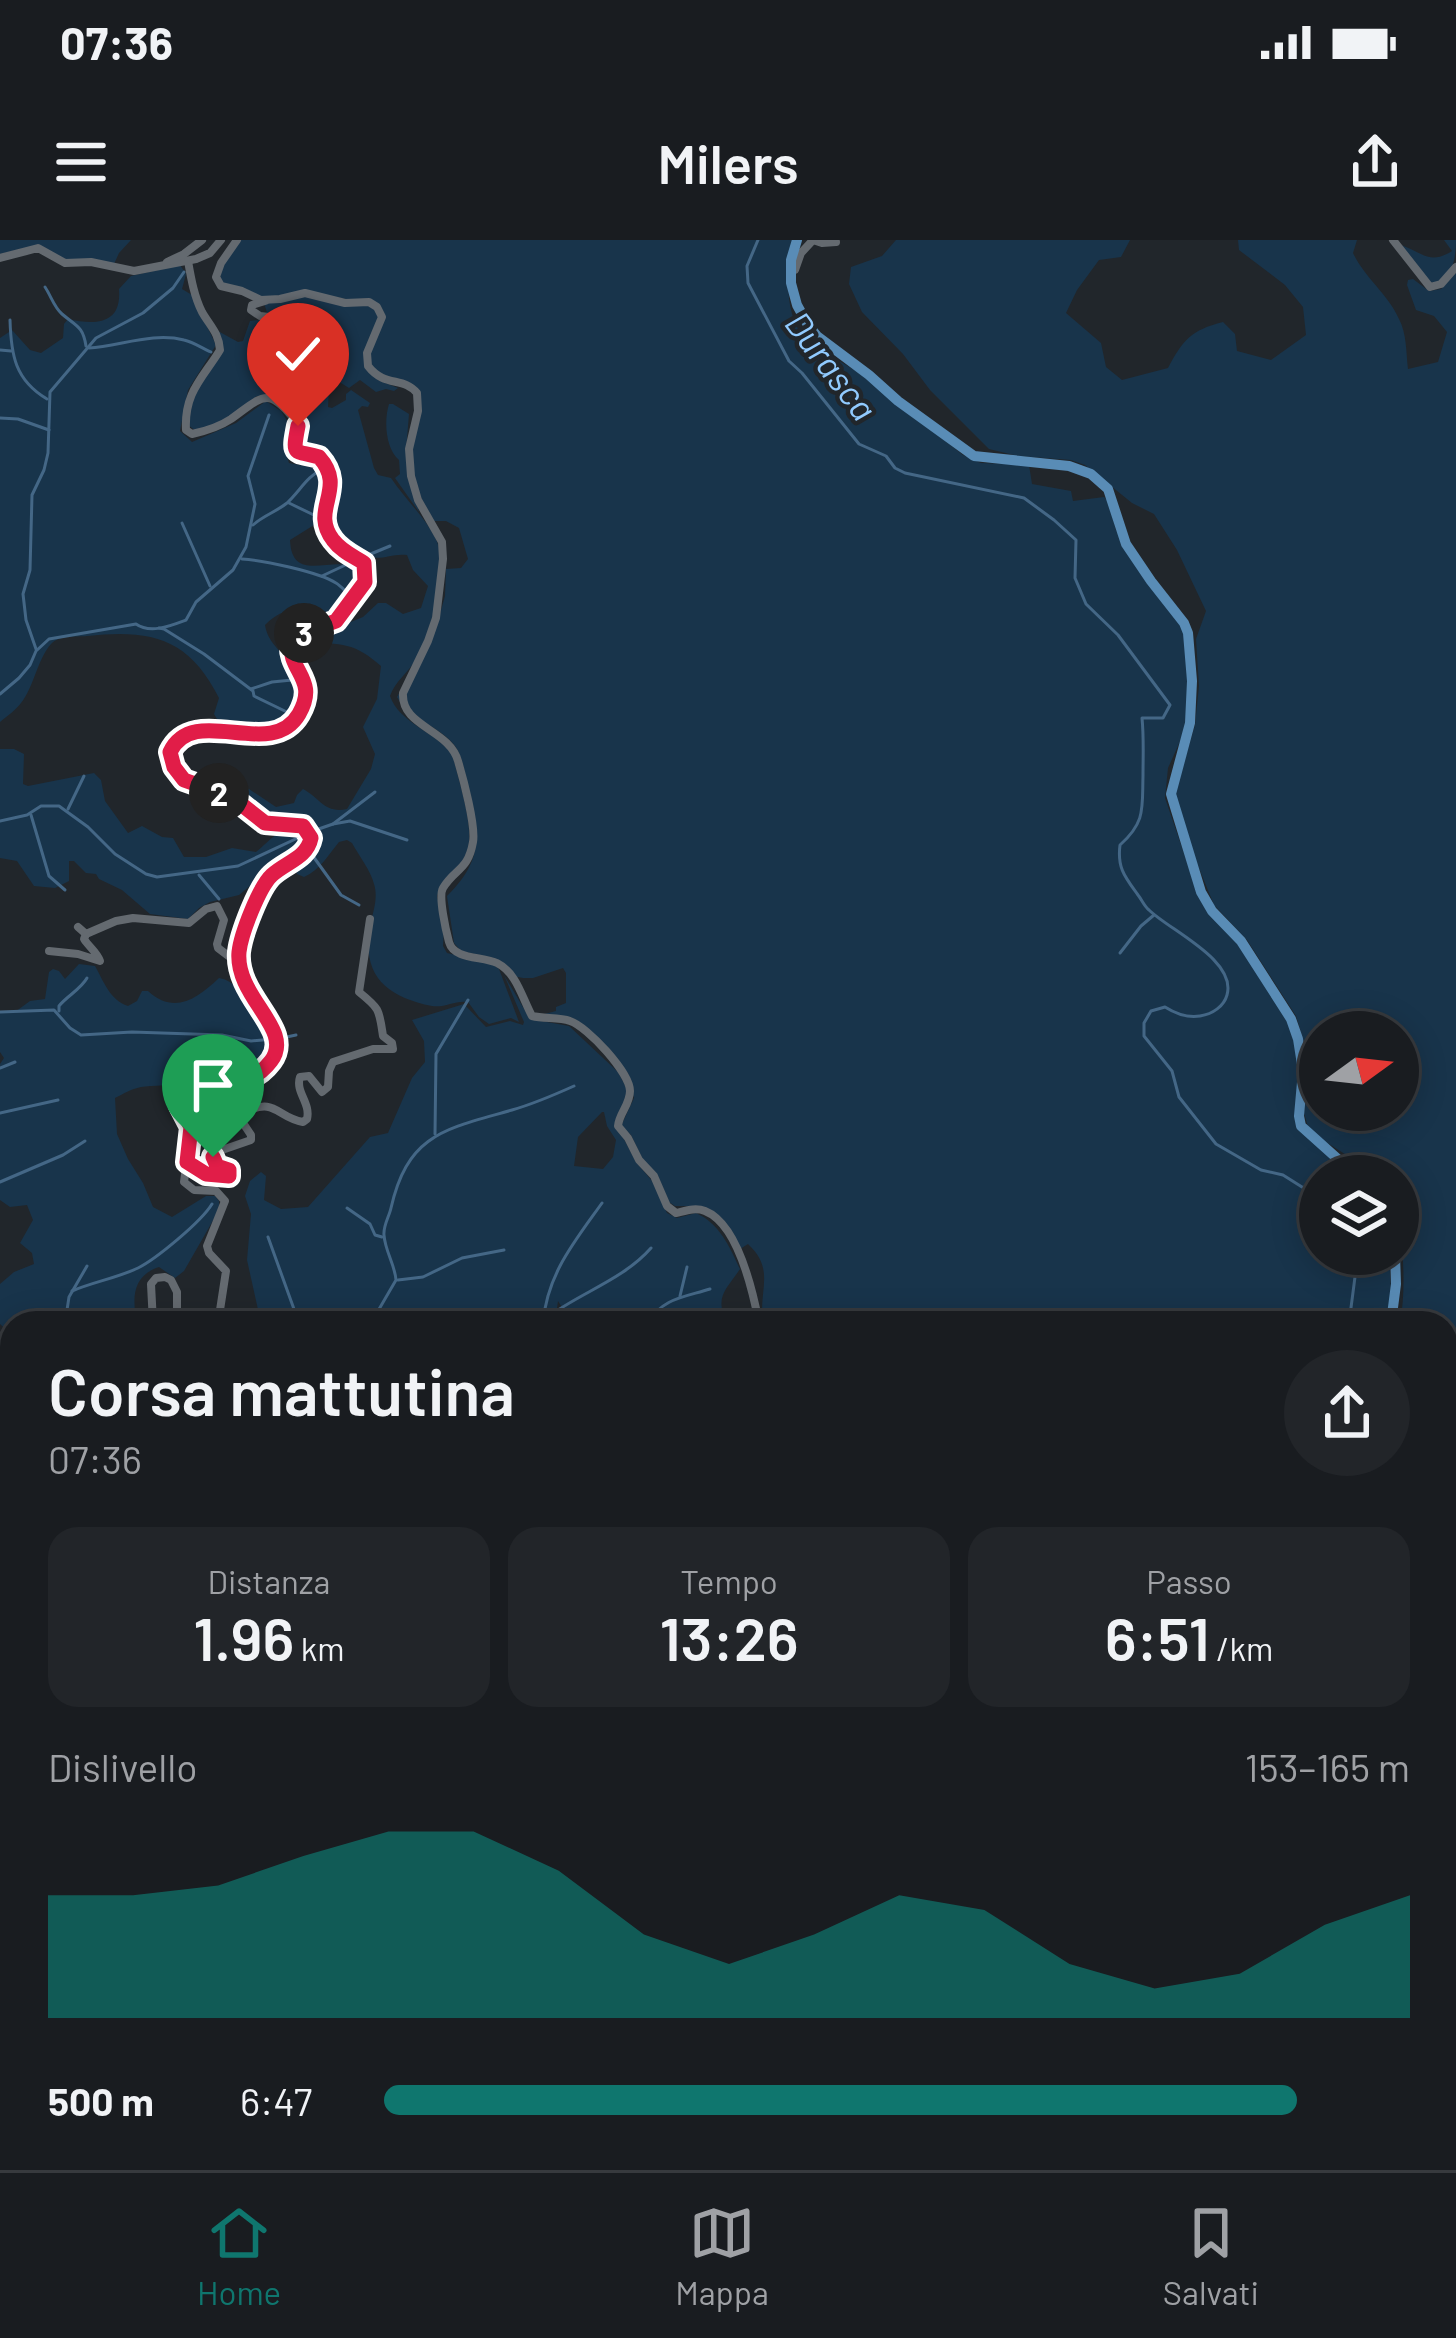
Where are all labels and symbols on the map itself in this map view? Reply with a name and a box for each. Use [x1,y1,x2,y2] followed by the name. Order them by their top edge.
[777,302,887,428] water label: Durasca
[247,303,349,426] pin
[274,603,334,663] pin: 3
[189,763,249,823] pin: 2
[1299,1011,1419,1131] north arrow
[162,1034,264,1157] pin

